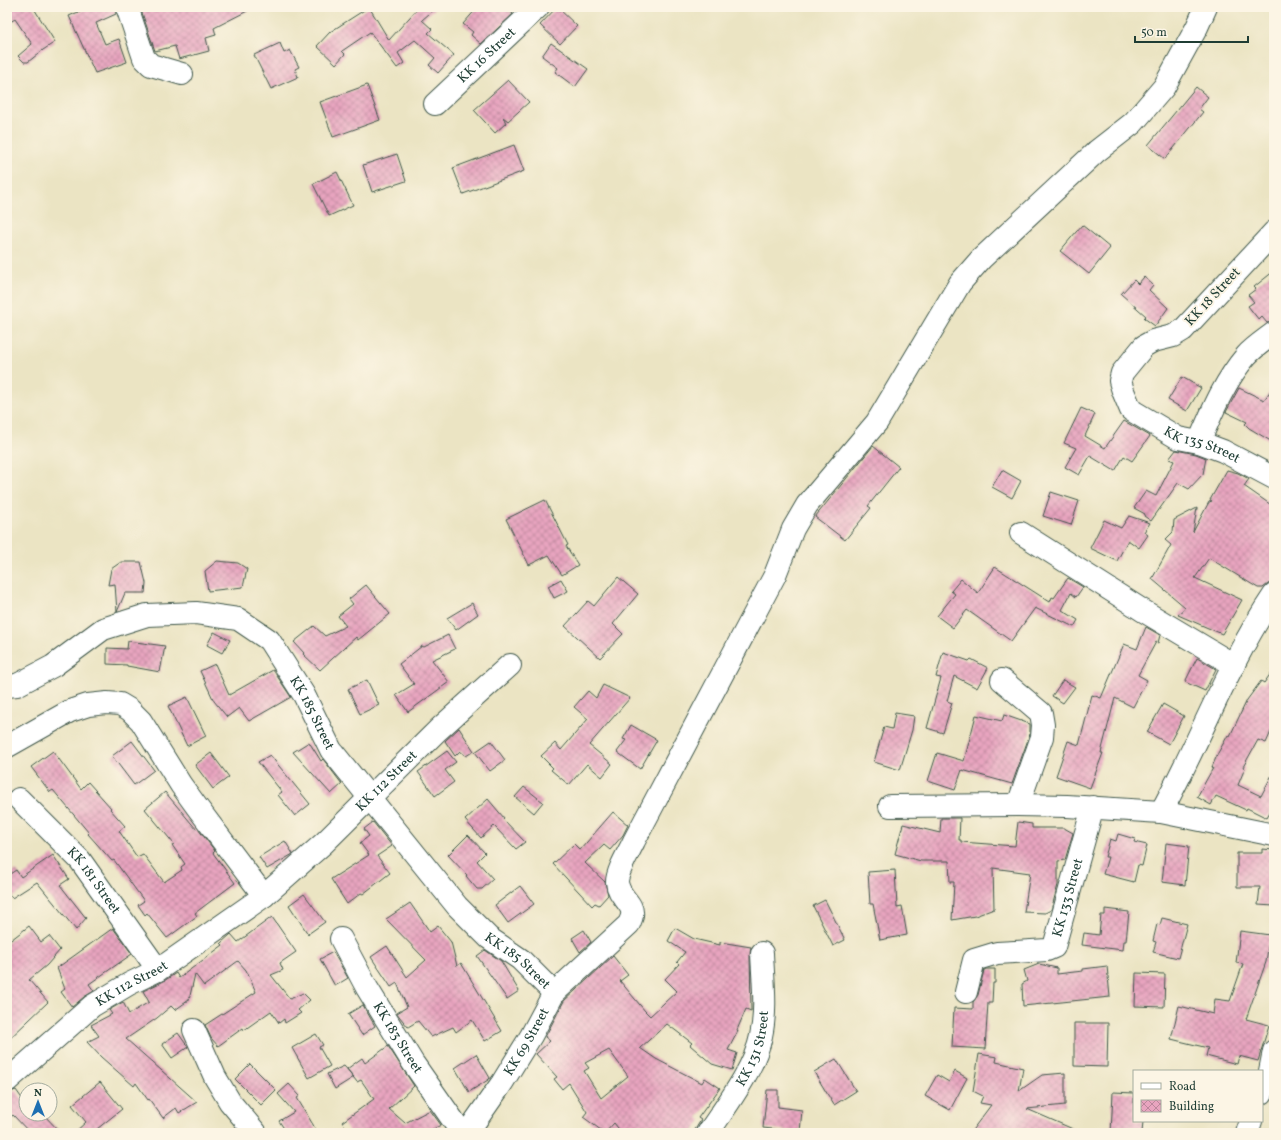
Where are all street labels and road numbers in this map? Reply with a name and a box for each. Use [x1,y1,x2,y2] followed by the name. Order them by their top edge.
[453,23,520,88] street label: KK 16 Street
[1181,263,1245,330] street label: KK 18 Street
[1160,422,1244,468] street label: KK 135 Street
[285,673,339,753] street label: KK 185 Street
[352,746,422,816] street label: KK 112 Street
[63,843,125,918] street label: KK 181 Street
[1048,856,1088,939] street label: KK 133 Street
[481,928,555,994] street label: KK 185 Street
[92,956,172,1011] street label: KK 112 Street
[368,998,427,1078] street label: KK 183 Street
[499,1004,554,1079] street label: KK 69 Street
[732,1010,774,1090] street label: KK 131 Street

